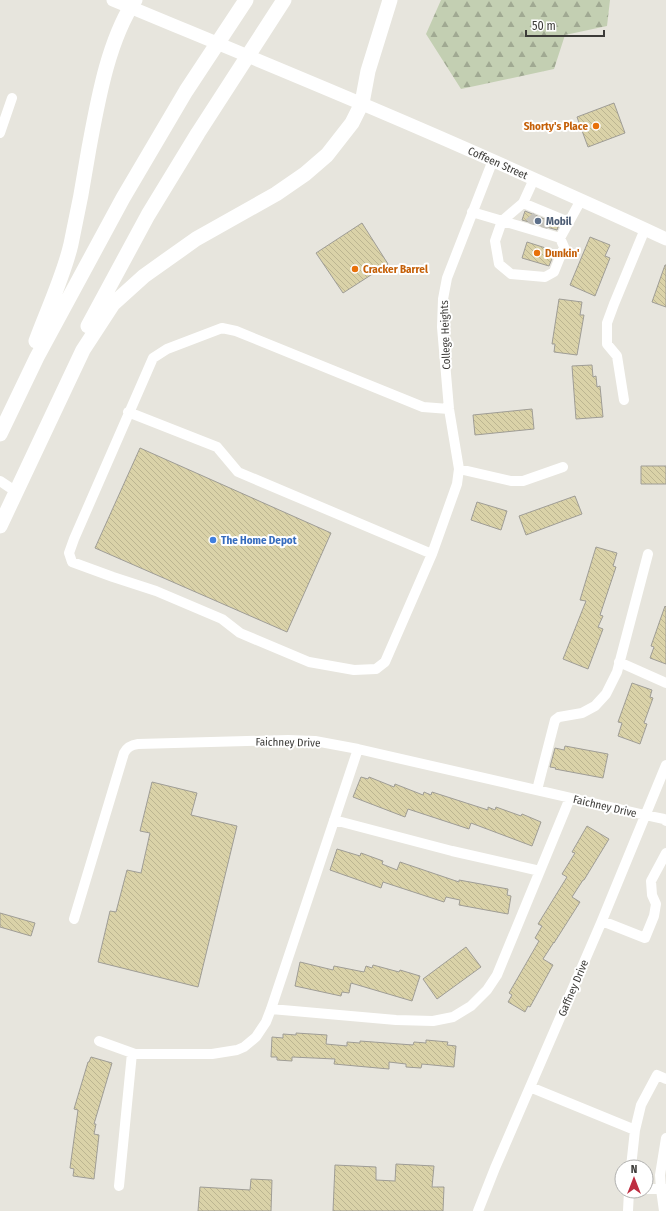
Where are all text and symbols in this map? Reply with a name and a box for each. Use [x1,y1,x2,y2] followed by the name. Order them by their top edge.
[526,12,604,38] scale bar
[532,19,556,33] text: 50 m
[524,120,588,133] place label: Shorty's Place
[591,121,601,131] marker: Shorty's Place
[466,144,530,183] street label: Coffeen Street
[546,215,573,228] place label: Mobil
[533,216,543,226] marker: Mobil
[545,247,580,260] place label: Dunkin'
[532,248,542,258] marker: Dunkin'
[363,263,429,276] place label: Cracker Barrel
[350,264,360,274] marker: Cracker Barrel
[438,300,453,370] street label: College Heights
[221,534,297,547] place label: The Home Depot
[208,535,218,545] marker: The Home Depot
[255,735,320,750] street label: Faichney Drive
[572,793,638,820] street label: Faichney Drive
[556,958,591,1019] street label: Gaffney Drive
[614,1159,654,1199] north arrow
[631,1163,637,1176] text: N

